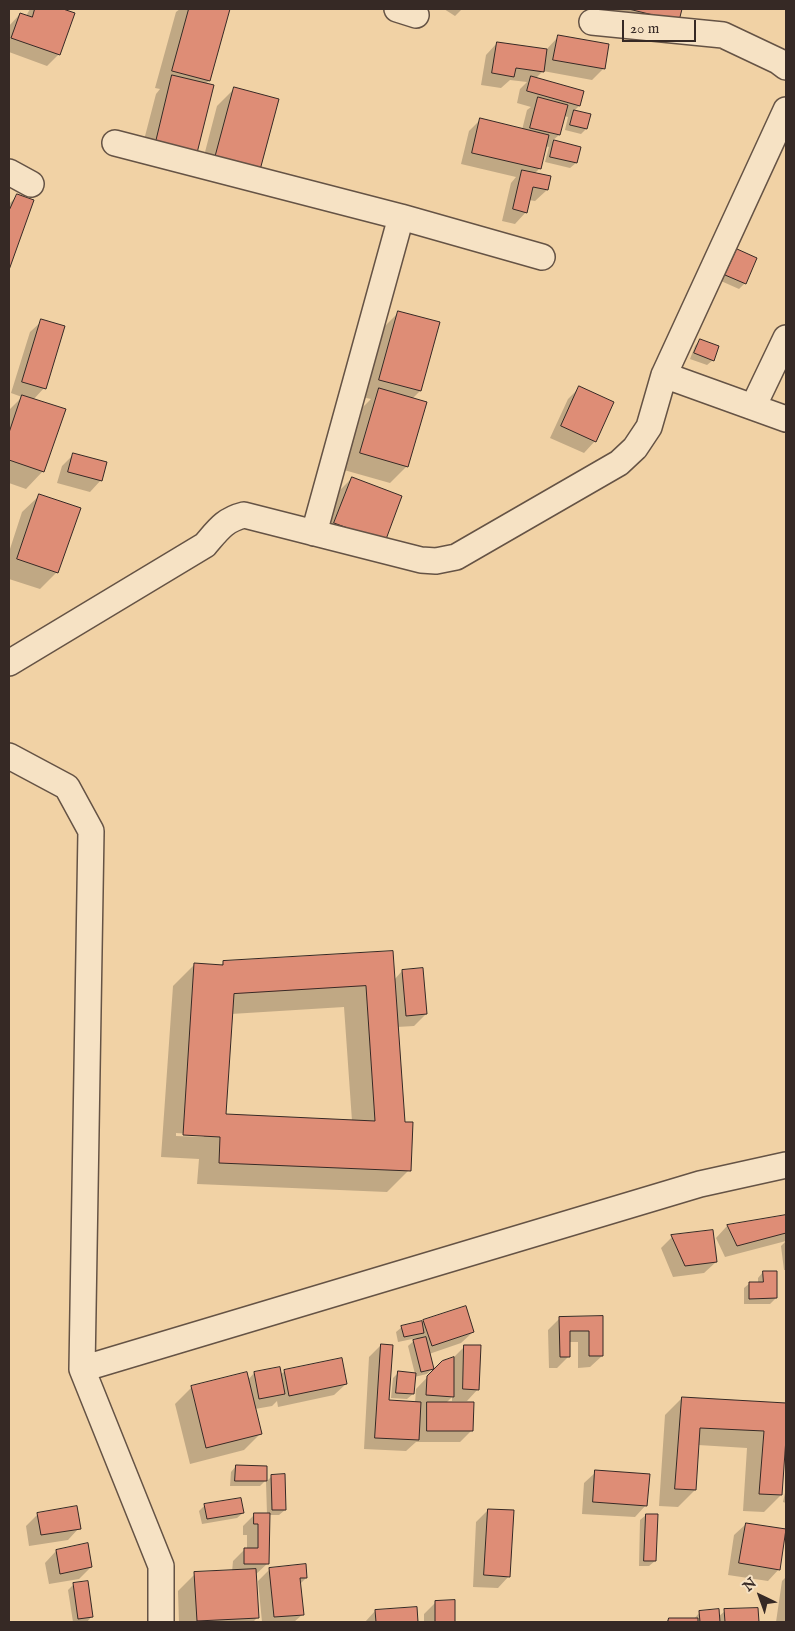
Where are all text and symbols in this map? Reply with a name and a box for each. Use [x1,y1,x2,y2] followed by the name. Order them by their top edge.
[625,10,699,42] scale bar
[630,19,659,38] text: 20 m
[735,1571,785,1621] north arrow
[739,1574,760,1596] text: N

